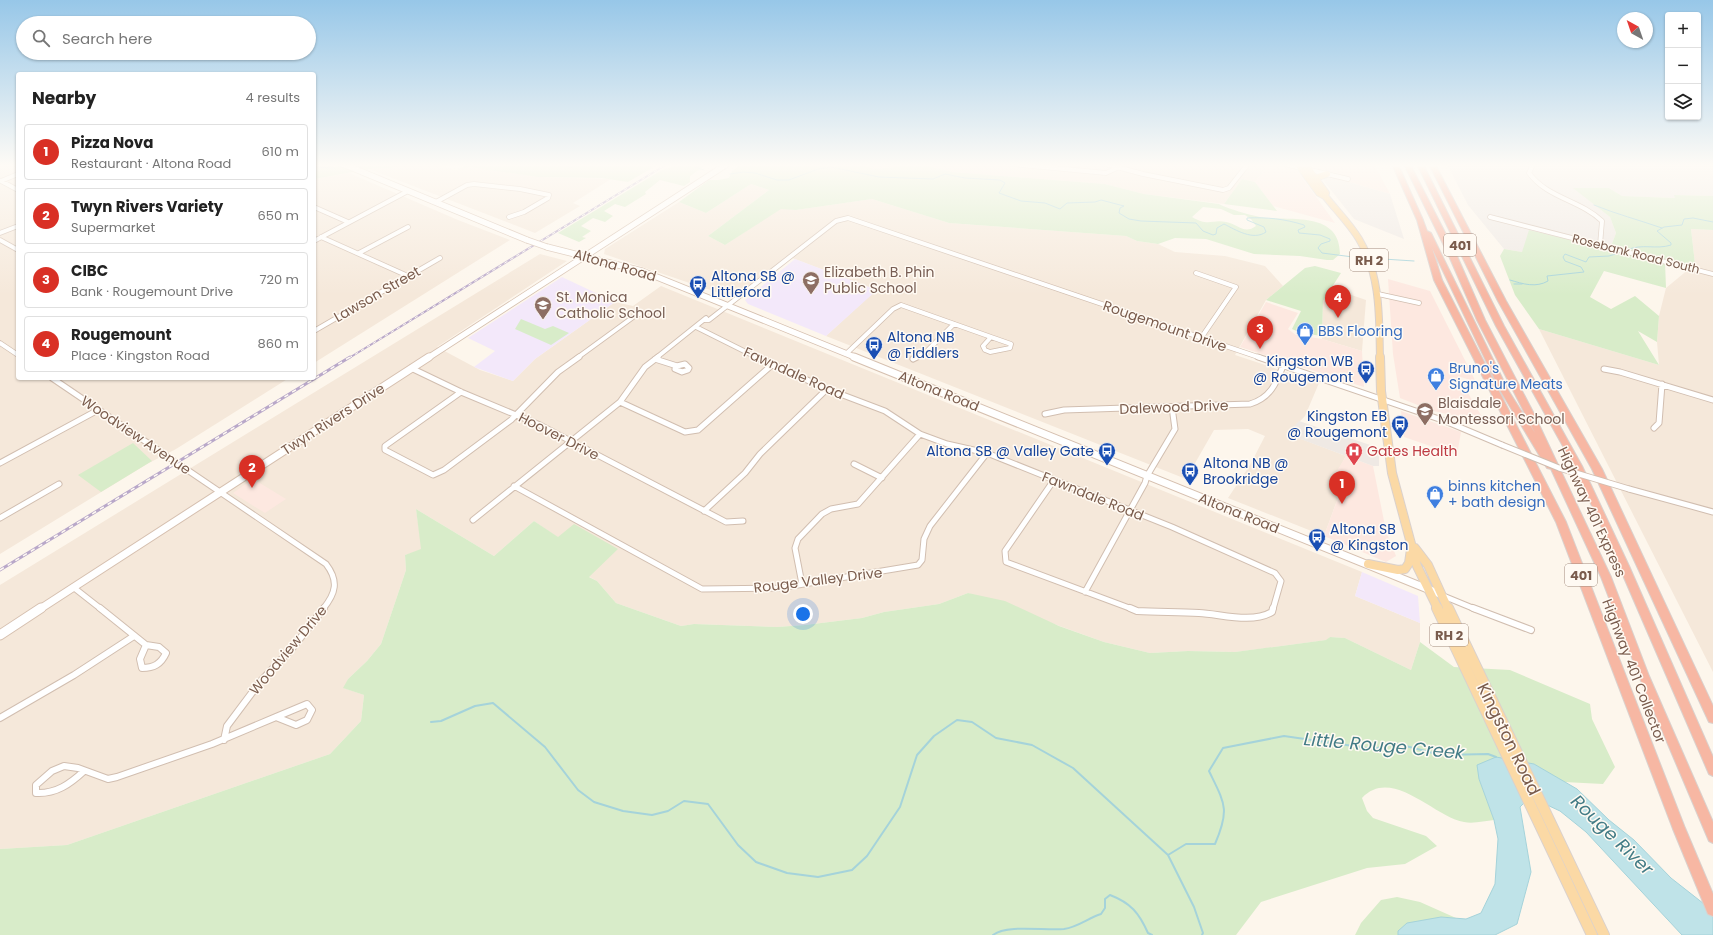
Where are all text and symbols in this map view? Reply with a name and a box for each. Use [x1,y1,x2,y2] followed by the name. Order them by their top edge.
[1617,12,1653,48] north arrow
[1665,12,1701,120] map controls
[1665,12,1701,48] button: +
[16,16,316,60] search box
[30,27,52,49] icon: search
[62,28,152,49] text: Search here
[1665,48,1701,84] button: −
[1665,84,1701,120] button: layers
[32,86,96,110] text: Nearby
[246,88,300,107] text: 4 results
[71,132,153,153] text: Pizza Nova
[44,142,48,161] text: 1
[262,142,299,161] text: 610 m
[71,154,231,173] text: Restaurant · Altona Road
[71,196,223,217] text: Twyn Rivers Variety
[42,206,50,225] text: 2
[258,206,299,225] text: 650 m
[71,218,155,237] text: Supermarket
[1571,229,1702,278] street label: Rosebank Road South
[1444,234,1476,256] road number: 401
[571,244,659,286] street label: Altona Road
[1350,249,1388,271] road number: RH 2
[71,260,108,281] text: CIBC
[330,261,424,327] street label: Lawson Street
[824,262,935,298] place label: Elizabeth B. Phin Public School
[711,266,795,302] place label: Altona SB @ Littleford
[42,270,50,289] text: 3
[259,270,299,289] text: 720 m
[801,270,821,295] school or university icon: Elizabeth B. Phin Public School
[688,274,708,299] bus stop icon: Altona SB @ Littleford
[71,282,233,301] text: Bank · Rougemount Drive
[1325,285,1351,318] pin: 4
[556,287,665,323] place label: St. Monica Catholic School
[533,295,553,320] school or university icon: St. Monica Catholic School
[1100,295,1230,357] street label: Rougemount Drive
[1247,316,1273,349] pin: 3
[1295,321,1315,346] shop icon: BBS Flooring
[1318,321,1403,341] place label: BBS Flooring
[71,324,172,345] text: Rougemount
[887,327,959,363] place label: Altona NB @ Fiddlers
[42,334,50,353] text: 4
[258,334,299,353] text: 860 m
[864,335,884,360] bus stop icon: Altona NB @ Fiddlers
[741,342,847,404] street label: Fawndale Road
[71,346,210,365] text: Place · Kingston Road
[1253,351,1353,387] place label: Kingston WB @ Rougemont
[1449,358,1563,394] place label: Bruno's Signature Meats
[1356,359,1376,384] bus stop icon: Kingston WB @ Rougemont
[896,366,982,416] street label: Altona Road
[1426,366,1446,391] shop icon: Bruno's Signature Meats
[277,378,389,460] street label: Twyn Rivers Drive
[77,391,195,479] street label: Woodview Avenue
[1438,393,1565,429] place label: Blaisdale Montessori School
[1119,395,1229,419] street label: Dalewood Drive
[1415,401,1435,426] school or university icon: Blaisdale Montessori School
[1287,406,1387,442] place label: Kingston EB @ Rougemont
[515,407,603,465] street label: Hoover Drive
[1390,414,1410,439] bus stop icon: Kingston EB @ Rougemont
[926,441,1094,461] place label: Altona SB @ Valley Gate
[1097,441,1117,466] bus stop icon: Altona SB @ Valley Gate
[1344,441,1364,466] hospital icon: Gates Health
[1367,441,1458,461] place label: Gates Health
[1554,444,1630,580] street label: Highway 401 Express
[1203,453,1288,489] place label: Altona NB @ Brookridge
[239,455,265,488] pin: 2
[1180,461,1200,486] bus stop icon: Altona NB @ Brookridge
[1039,466,1147,526] street label: Fawndale Road
[1329,471,1355,504] pin: 1
[1448,476,1545,512] place label: binns kitchen + bath design
[1425,484,1445,509] shop icon: binns kitchen + bath design
[1196,488,1282,538] street label: Altona Road
[1330,519,1409,555] place label: Altona SB @ Kingston
[1307,527,1327,552] bus stop icon: Altona SB @ Kingston
[752,562,884,598] street label: Rouge Valley Drive
[1565,564,1597,586] road number: 401
[1597,596,1671,746] street label: Highway 401 Collector
[245,601,332,699] street label: Woodview Drive
[793,604,813,624] your location
[1430,624,1468,646] road number: RH 2
[1471,679,1547,799] street label: Kingston Road
[1303,726,1466,765] water label: Little Rouge Creek
[1566,789,1660,881] water label: Rouge River

